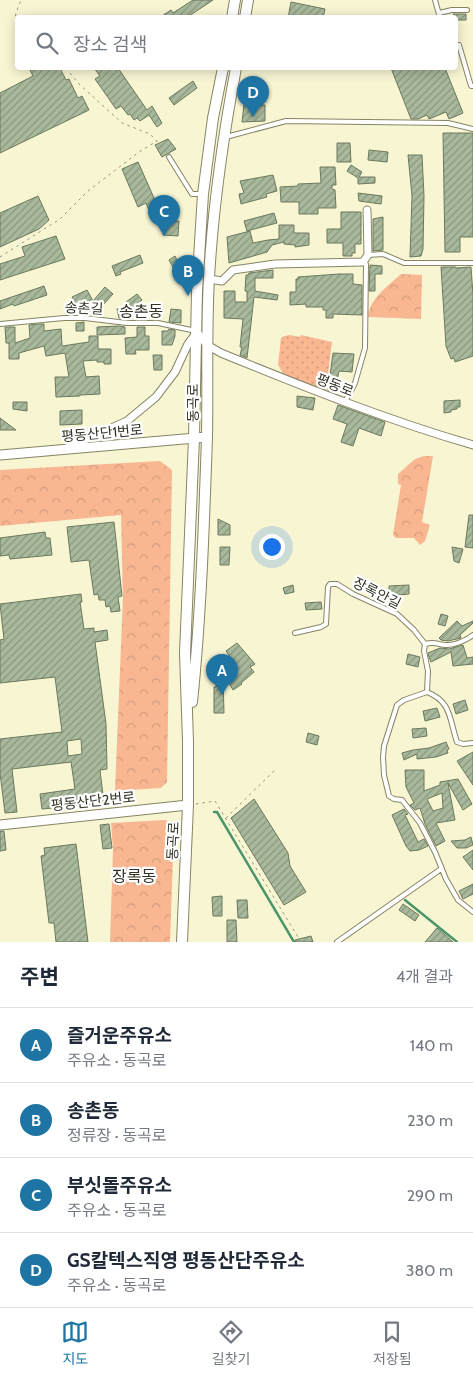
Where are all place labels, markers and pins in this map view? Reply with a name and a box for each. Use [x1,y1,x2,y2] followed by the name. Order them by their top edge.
[237,76,269,117] pin: D
[148,195,180,236] pin: C
[172,255,204,296] pin: B
[206,654,238,695] pin: A

